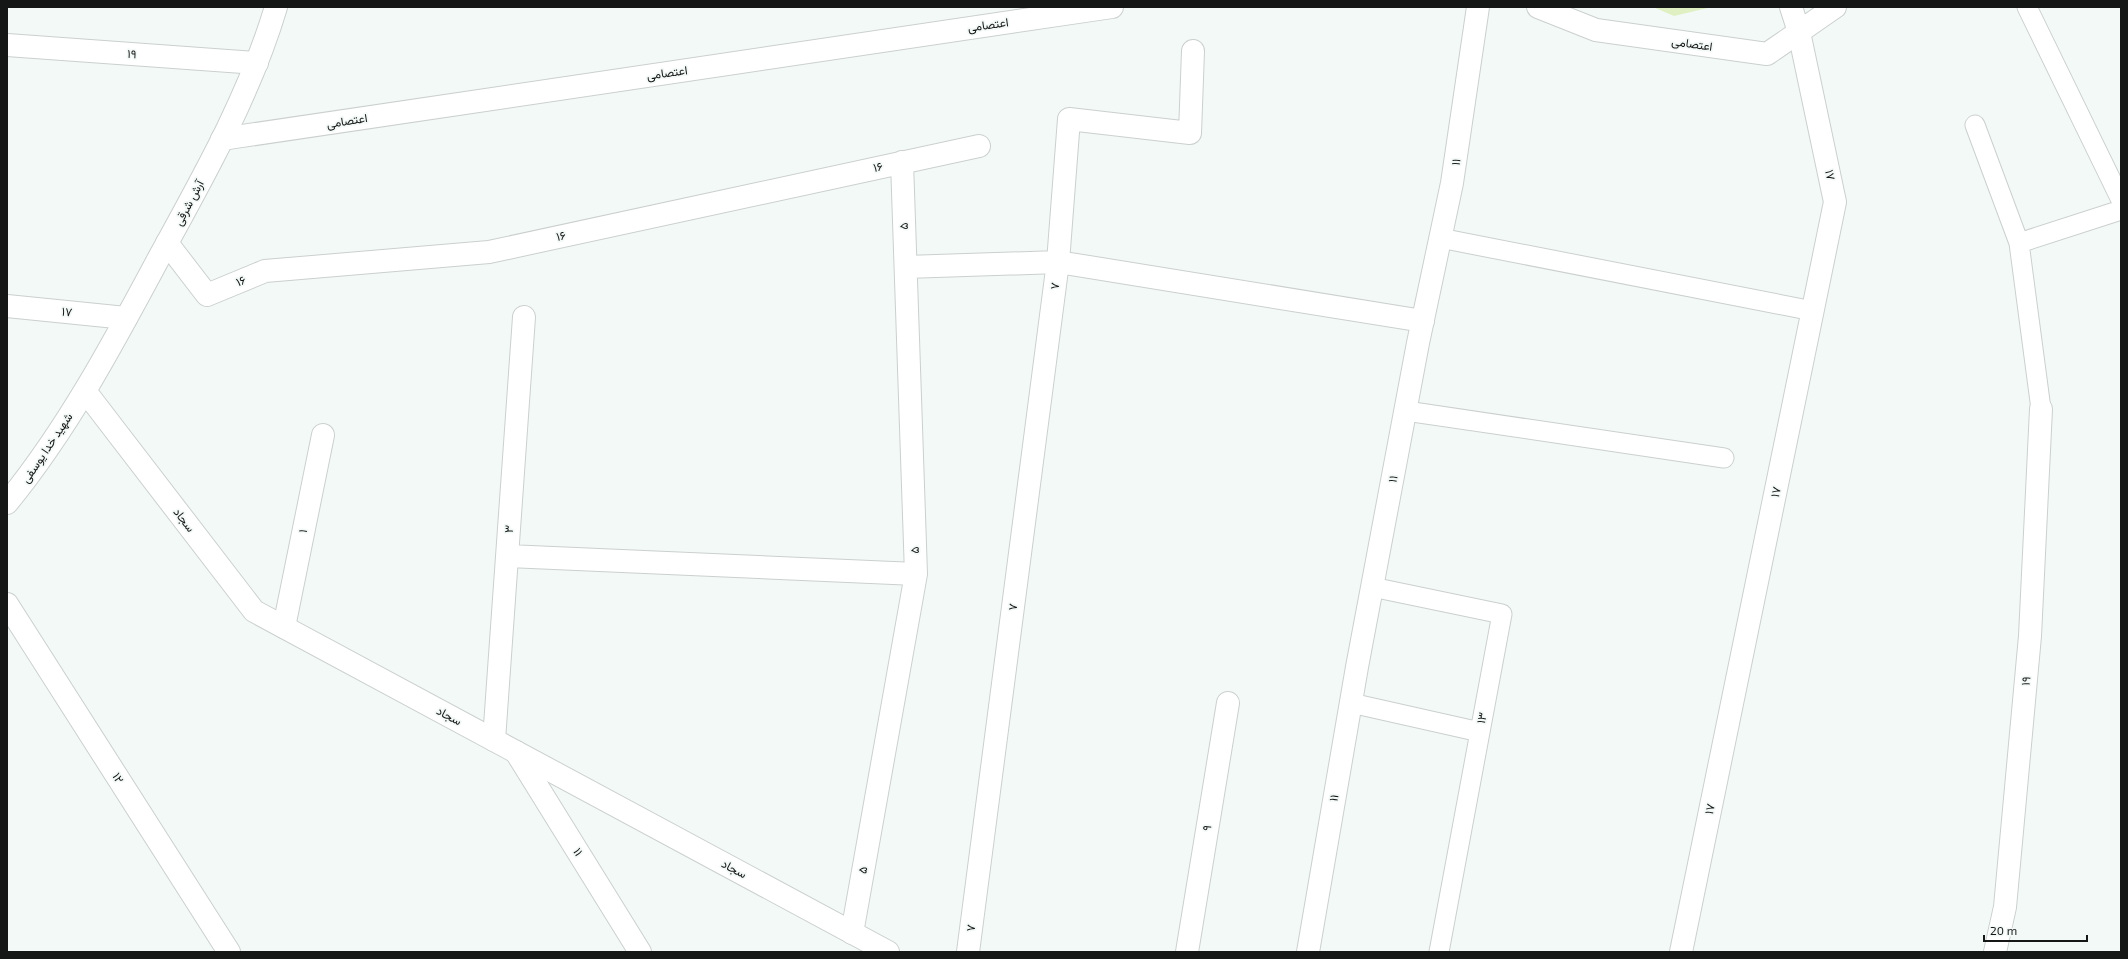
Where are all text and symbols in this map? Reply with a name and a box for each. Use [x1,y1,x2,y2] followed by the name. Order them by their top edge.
[966,14,1010,36] street label: اعتصامی
[1670,33,1714,55] street label: اعتصامی
[127,46,137,60] street label: ۱۹
[645,62,689,84] street label: اعتصامی
[325,110,369,132] street label: اعتصامی
[1448,157,1462,166] street label: ۱۱
[872,158,884,174] street label: ۱۶
[1823,168,1839,181] street label: ۱۷
[170,176,208,229] street label: آرش شرقی
[896,222,910,230] street label: ۵
[555,227,567,243] street label: ۱۶
[234,272,248,288] street label: ۱۶
[1047,282,1061,290] street label: ۷
[61,303,73,319] street label: ۱۷
[18,410,76,486] street label: شهید خدا یوسفی
[1384,474,1400,484] street label: ۱۱
[1767,485,1783,498] street label: ۱۷
[170,505,198,535] street label: سجاد
[501,524,515,533] street label: ۳
[295,528,309,534] street label: ۱
[907,546,921,554] street label: ۵
[1005,603,1019,611] street label: ۷
[2018,676,2032,686] street label: ۱۹
[434,703,464,728] street label: سجاد
[1473,711,1489,725] street label: ۱۳
[110,770,127,785] street label: ۱۲
[1326,793,1341,802] street label: ۱۱
[1701,802,1717,815] street label: ۱۷
[1199,824,1213,832] street label: ۹
[571,845,587,858] street label: ۱۱
[719,856,749,881] street label: سجاد
[855,865,870,875] street label: ۵
[1984,917,2087,943] scale bar
[1990,923,2017,937] text: 20 m
[963,924,977,932] street label: ۷

